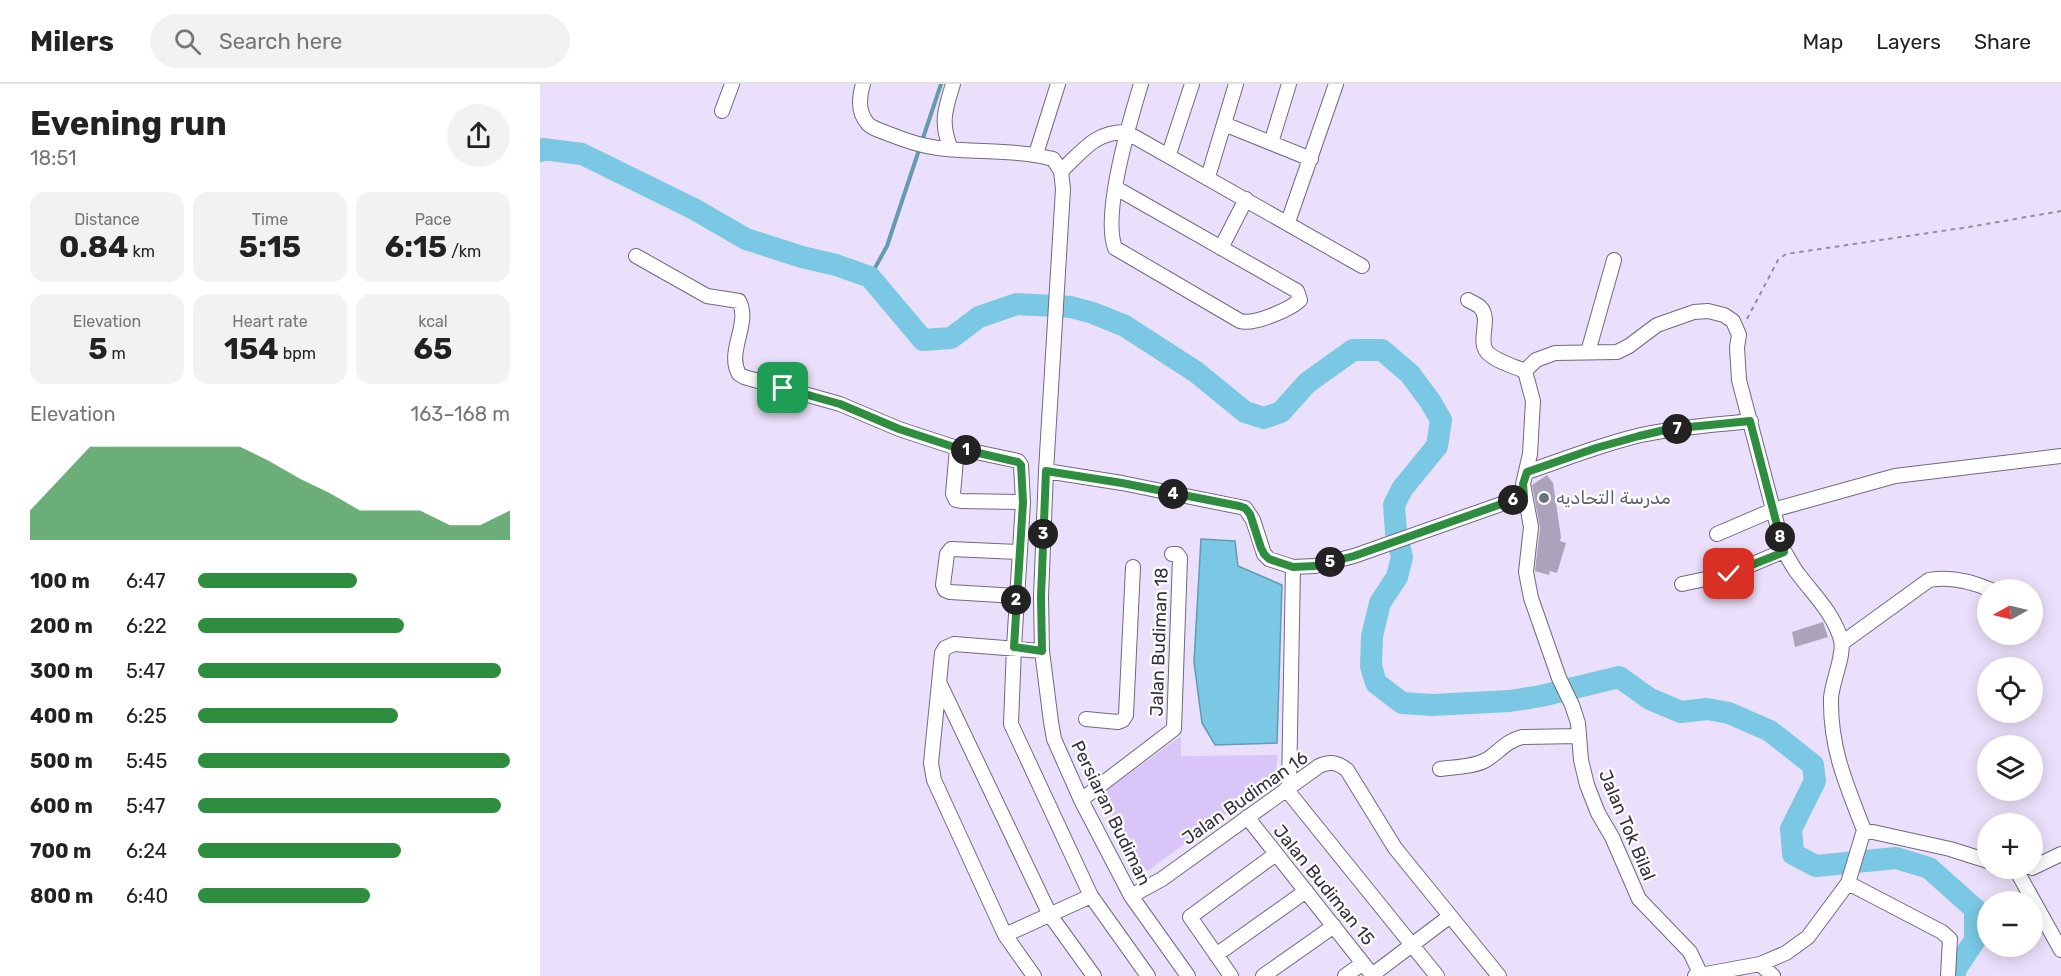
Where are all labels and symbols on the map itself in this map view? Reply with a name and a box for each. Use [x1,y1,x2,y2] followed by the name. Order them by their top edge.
[757,362,808,413] pin
[1662,414,1692,444] pin: 7
[951,435,981,465] pin: 1
[1158,479,1188,509] pin: 4
[1498,485,1528,515] pin: 6
[1556,487,1671,509] place label: مدرسة التحاديه
[1537,491,1551,505] marker: مدرسة التحاديه
[1028,519,1058,549] pin: 3
[1765,522,1795,552] pin: 8
[1315,547,1345,577] pin: 5
[1703,548,1754,599] pin
[1145,567,1173,717] street label: Jalan Budiman 18
[1977,579,2043,645] north arrow
[1001,585,1031,615] pin: 2
[1066,737,1156,889] street label: Persiaran Budiman
[1178,746,1312,850] street label: Jalan Budiman 16
[1594,766,1660,884] street label: Jalan Tok Bilal
[1269,820,1379,950] street label: Jalan Budiman 15

